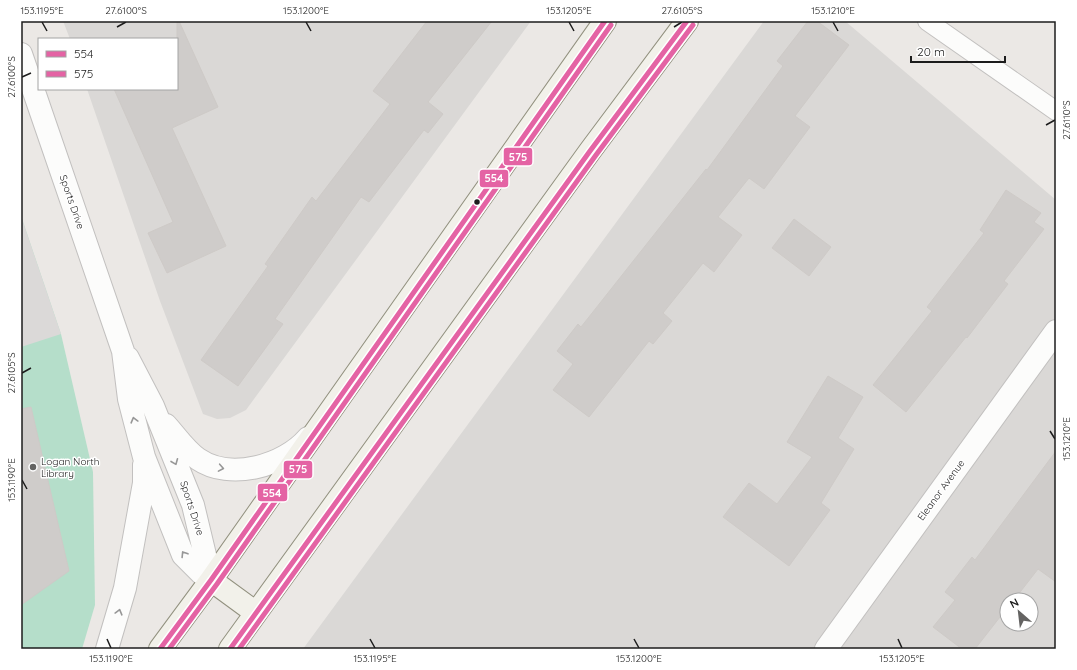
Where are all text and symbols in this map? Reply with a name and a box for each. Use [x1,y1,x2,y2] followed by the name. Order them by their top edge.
[20,4,64,17] text: 153.1195°E
[105,4,147,17] text: 27.6100°S
[283,4,329,17] text: 153.1200°E
[546,4,592,17] text: 153.1205°E
[661,4,703,17] text: 27.6105°S
[811,4,855,17] text: 153.1210°E
[38,38,178,90] legend
[911,38,1005,64] scale bar
[917,44,945,59] text: 20 m
[74,46,93,61] text: 554
[5,56,18,98] text: 27.6100°S
[74,66,93,81] text: 575
[1060,100,1073,140] text: 27.6110°S
[503,147,533,166] line badge: 575
[509,150,527,164] text: 575
[479,169,509,188] line badge: 554
[484,171,504,185] text: 554
[57,173,87,231] street label: Sports Drive
[472,197,482,207] unlabelled marker
[5,352,18,394] text: 27.6105°S
[130,416,139,423] one-way arrow
[1060,417,1073,461] text: 153.1210°E
[41,455,99,480] place label: Logan North Library
[915,457,968,523] street label: Eleanor Avenue
[5,458,18,502] text: 153.1190°E
[171,458,179,465] one-way arrow
[283,460,313,479] line badge: 575
[28,462,38,472] marker: Logan North Library
[289,462,307,476] text: 575
[218,463,224,472] one-way arrow
[177,479,207,537] street label: Sports Drive
[257,483,288,502] line badge: 554
[262,486,282,500] text: 554
[181,551,188,558] one-way arrow
[999,592,1039,632] north arrow
[1007,595,1021,611] text: N
[114,609,123,616] one-way arrow
[89,652,133,665] text: 153.1190°E
[353,652,397,665] text: 153.1195°E
[616,652,662,665] text: 153.1200°E
[879,652,925,665] text: 153.1205°E

